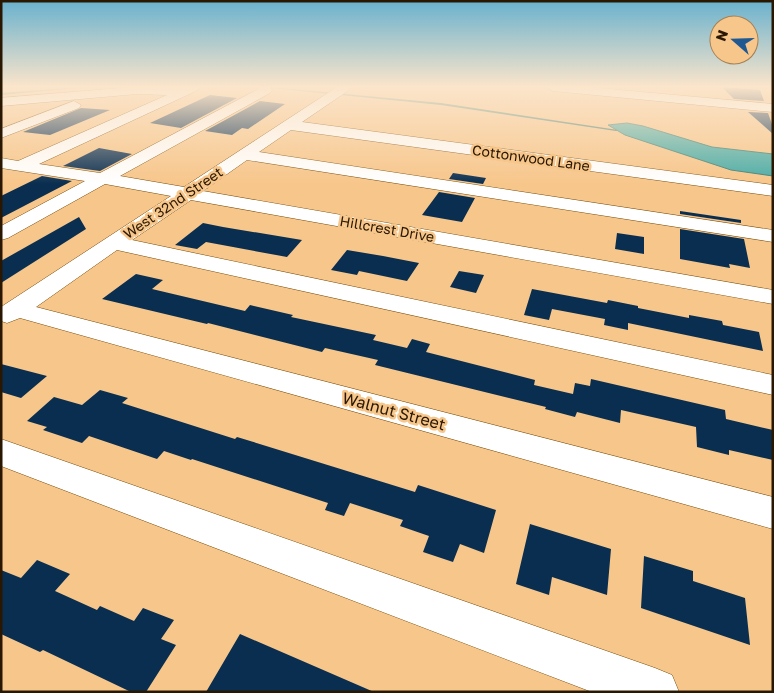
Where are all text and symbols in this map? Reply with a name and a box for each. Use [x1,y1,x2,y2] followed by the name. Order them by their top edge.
[709,15,759,65] north arrow
[712,27,731,43] text: N
[471,141,591,174] street label: Cottonwood Lane
[120,163,226,242] street label: West 32nd Street
[339,212,436,245] street label: Hillcrest Drive
[340,388,448,434] street label: Walnut Street

